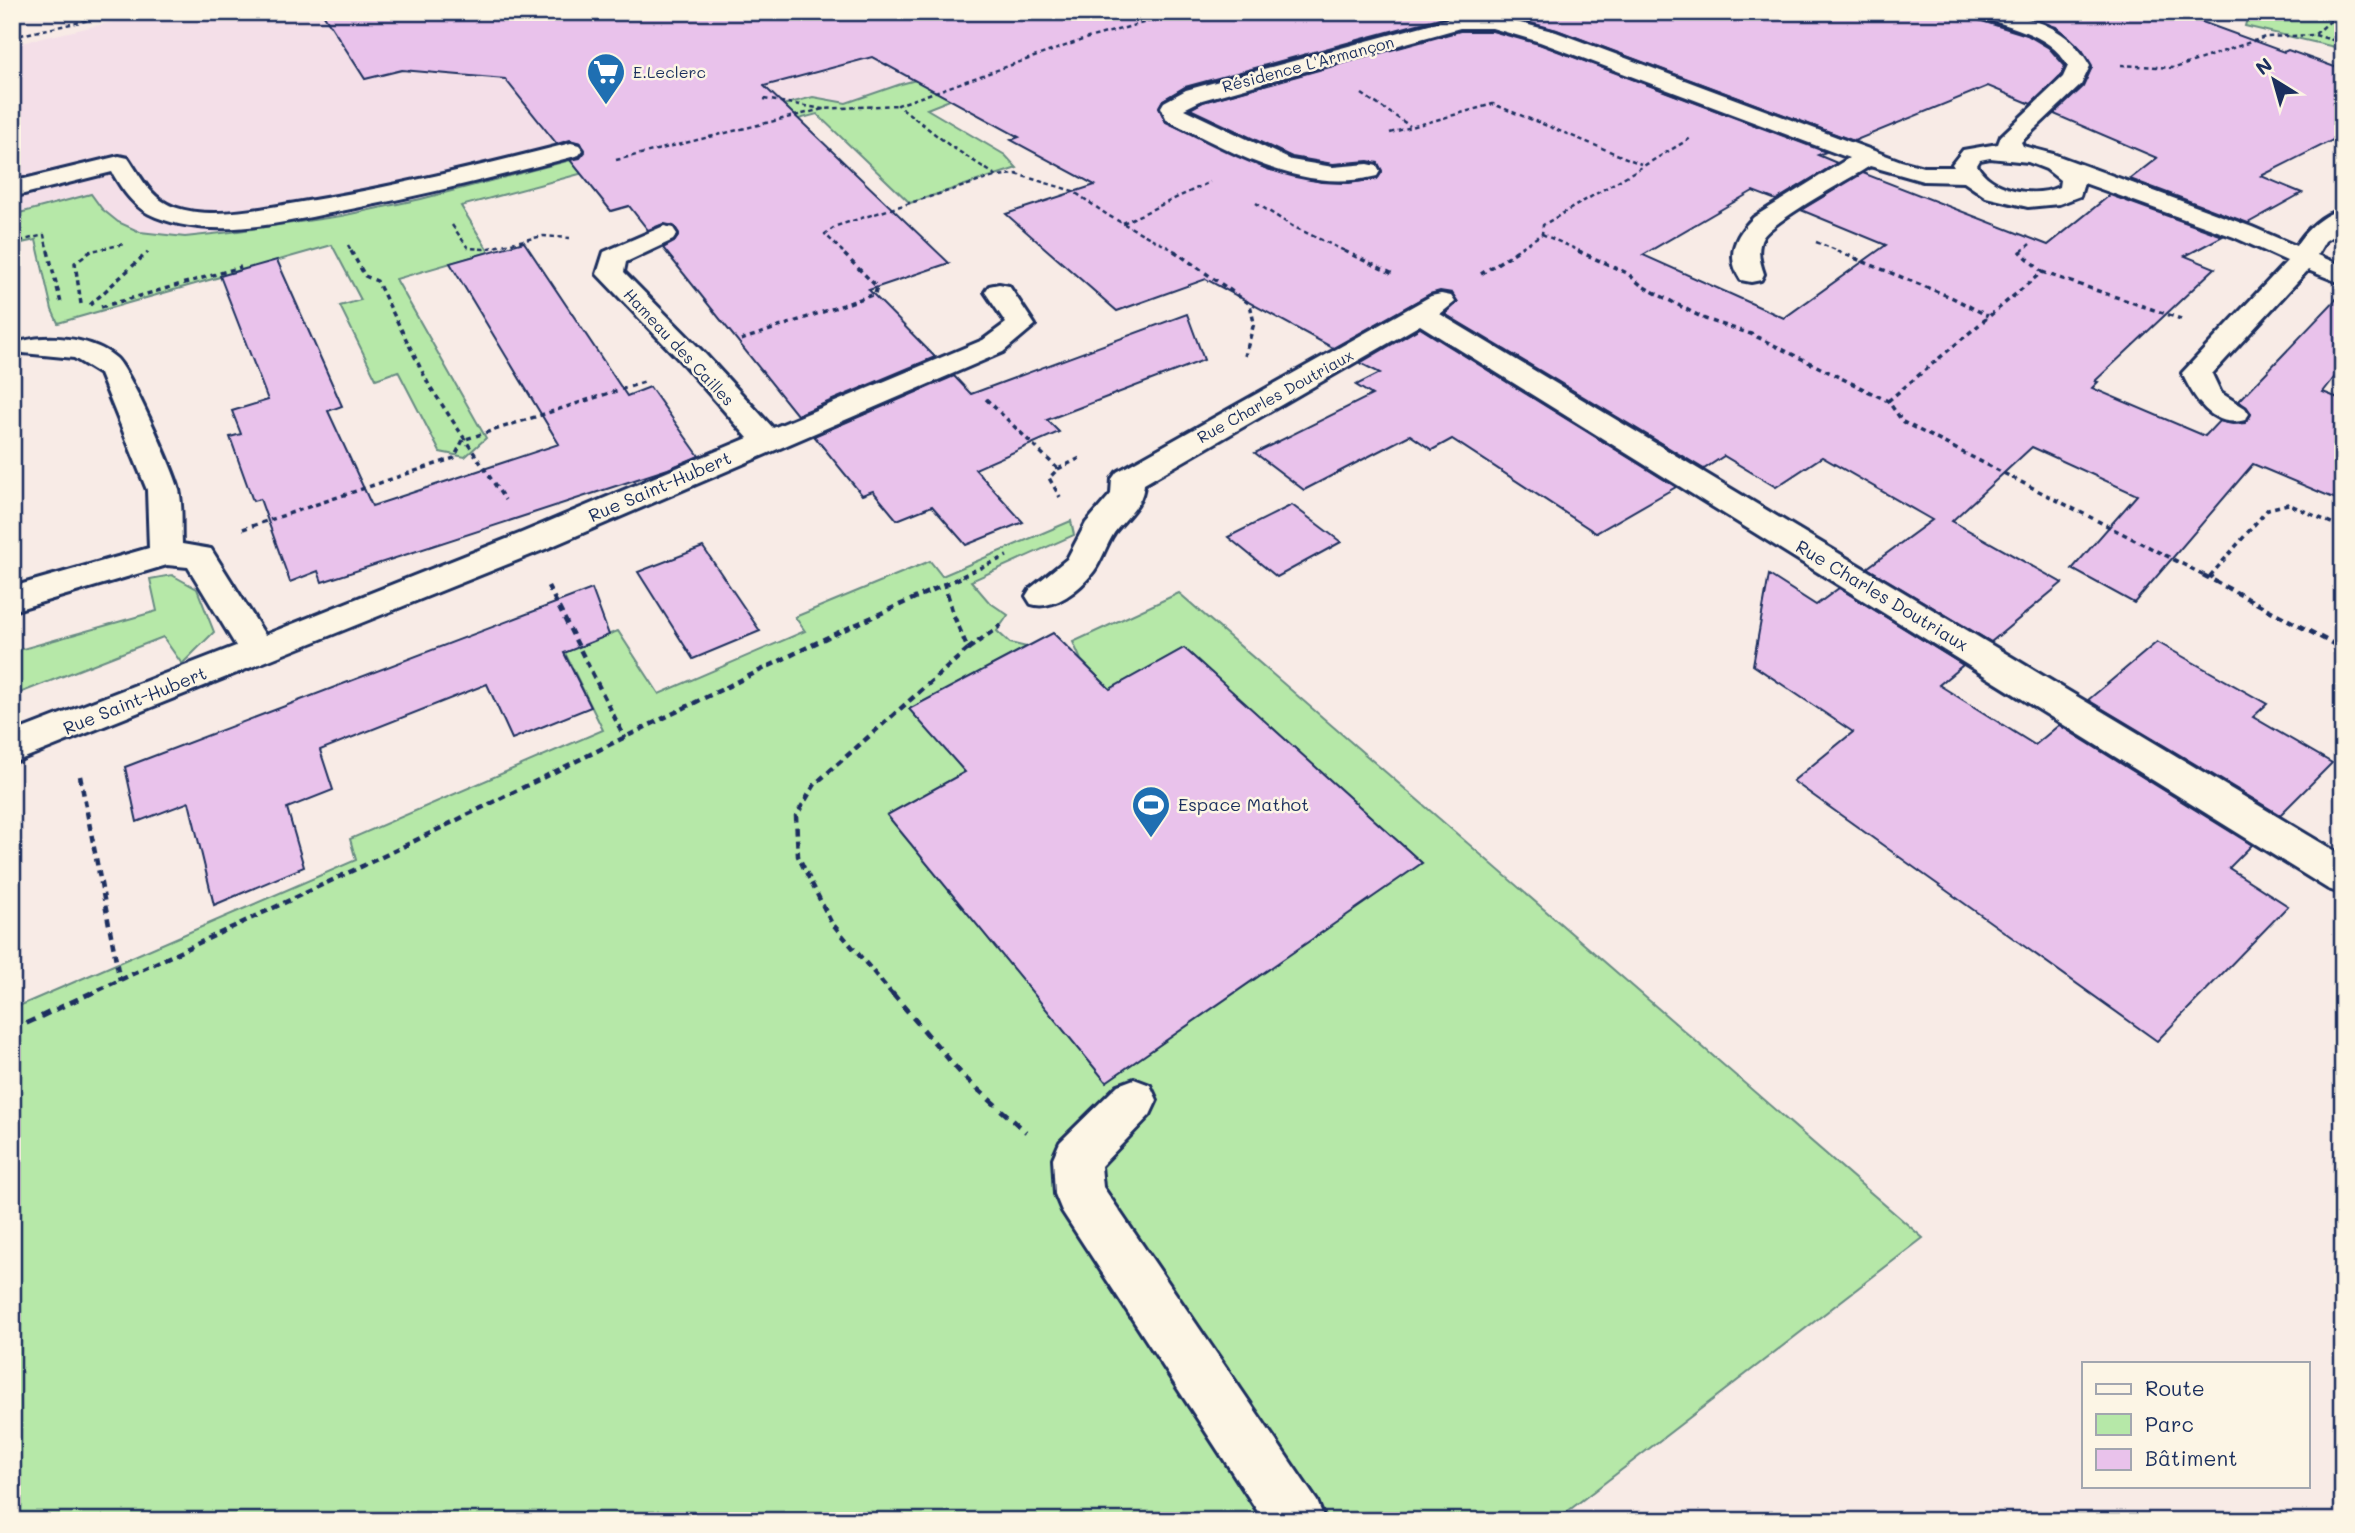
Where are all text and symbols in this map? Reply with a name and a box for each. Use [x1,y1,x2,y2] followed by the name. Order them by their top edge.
[1220,30,1396,97] street label: Résidence L'Armançon
[2240,46,2310,116] north arrow
[585,51,627,106] supermarket icon: E.Leclerc
[2250,52,2277,80] text: N
[633,61,706,82] place label: E.Leclerc
[620,284,739,410] street label: Hameau des Cailles
[1193,344,1357,447] street label: Rue Charles Doutriaux
[585,445,735,527] street label: Rue Saint-Hubert
[1792,534,1973,656] street label: Rue Charles Doutriaux
[59,660,210,740] street label: Rue Saint-Hubert
[1130,784,1172,839] sports icon: Espace Mathot
[1178,792,1309,816] place label: Espace Mathot
[2082,1362,2310,1488] legend
[2145,1374,2205,1401] text: Route
[2145,1410,2194,1437] text: Parc
[2145,1444,2237,1471] text: Bâtiment

